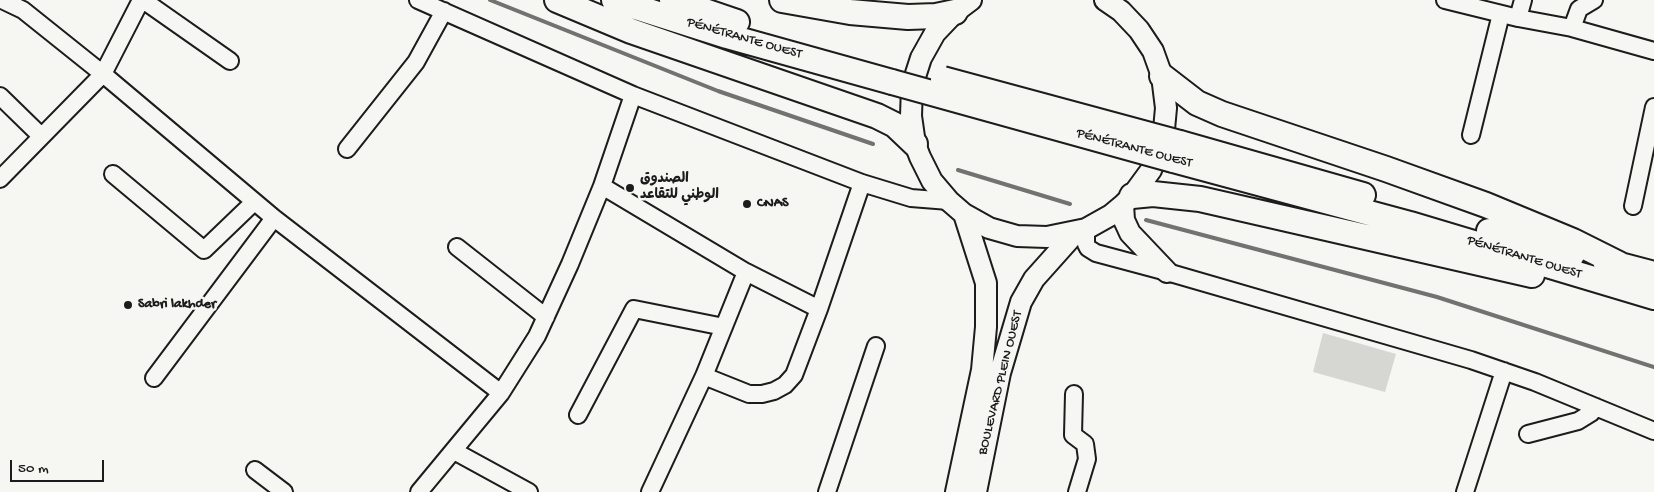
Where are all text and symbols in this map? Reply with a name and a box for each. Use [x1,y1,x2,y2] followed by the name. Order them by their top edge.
[685,15,803,63] street label: PÉNÉTRANTE OUEST
[1074,125,1194,173] street label: PÉNÉTRANTE OUEST
[640,172,719,204] place label: الصندوق الوطني للتقاعد
[624,182,636,194] marker: الصندوق الوطني للتقاعد
[757,196,788,212] place label: CNAS
[741,198,753,210] marker: CNAS
[1465,233,1583,283] street label: PÉNÉTRANTE OUEST
[138,297,216,313] place label: Sabri lakhder
[122,299,134,311] marker: Sabri lakhder
[975,309,1027,457] street label: BOULEVARD PLEIN OUEST
[12,450,106,482] scale bar
[18,460,49,478] text: 50 m

